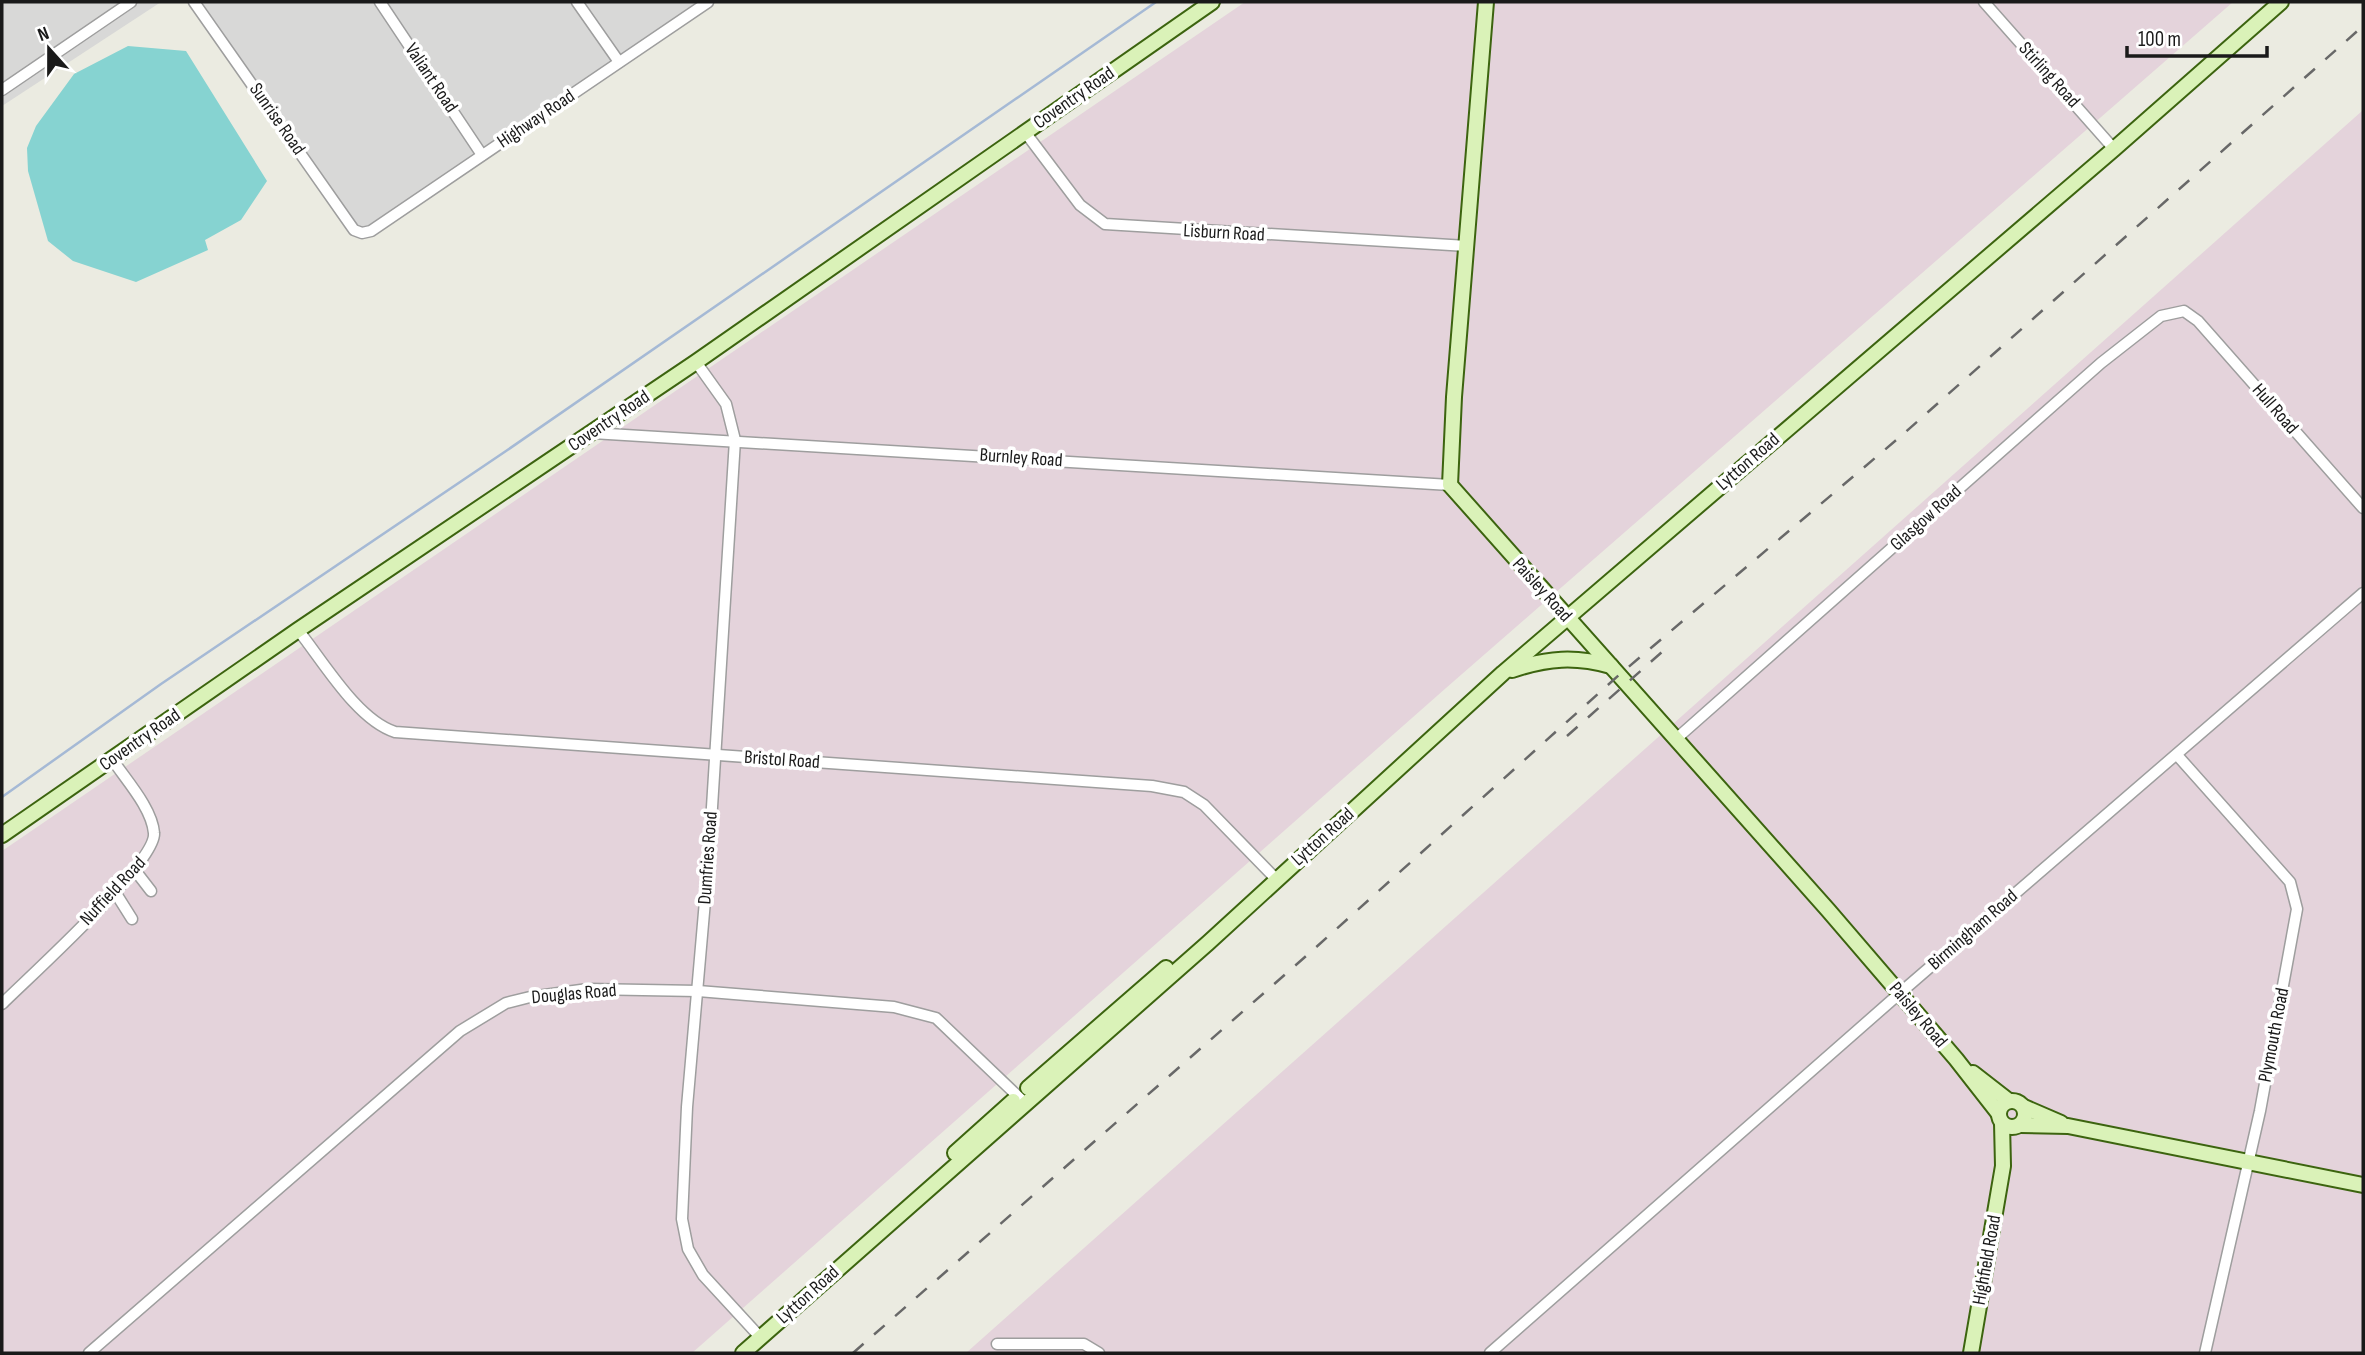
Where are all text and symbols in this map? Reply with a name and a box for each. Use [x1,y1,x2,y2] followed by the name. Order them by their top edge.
[14,14,84,84] north arrow
[2127,14,2267,58] scale bar
[35,22,52,47] text: N
[2138,27,2181,52] text: 100 m
[2013,37,2085,113] street label: Stirling Road
[399,39,463,117] street label: Valiant Road
[1029,62,1119,134] street label: Coventry Road
[244,79,310,159] street label: Sunrise Road
[493,85,579,153] street label: Highway Road
[1183,219,1265,247] street label: Lisburn Road
[2247,379,2303,439] street label: Hull Road
[564,385,654,457] street label: Coventry Road
[1712,428,1784,496] street label: Lytton Road
[979,444,1063,472] street label: Burnley Road
[1886,480,1966,556] street label: Glasgow Road
[1507,553,1577,627] street label: Paisley Road
[95,704,185,776] street label: Coventry Road
[743,746,821,774] street label: Bristol Road
[1287,803,1359,871] street label: Lytton Road
[693,811,723,905] street label: Dumfries Road
[75,852,151,930] street label: Nuffield Road
[1923,885,2023,975] street label: Birmingham Road
[1884,978,1952,1052] street label: Paisley Road
[531,979,617,1009] street label: Douglas Road
[2254,986,2294,1084] street label: Plymouth Road
[1968,1213,2006,1307] street label: Highfield Road
[772,1261,844,1329] street label: Lytton Road

